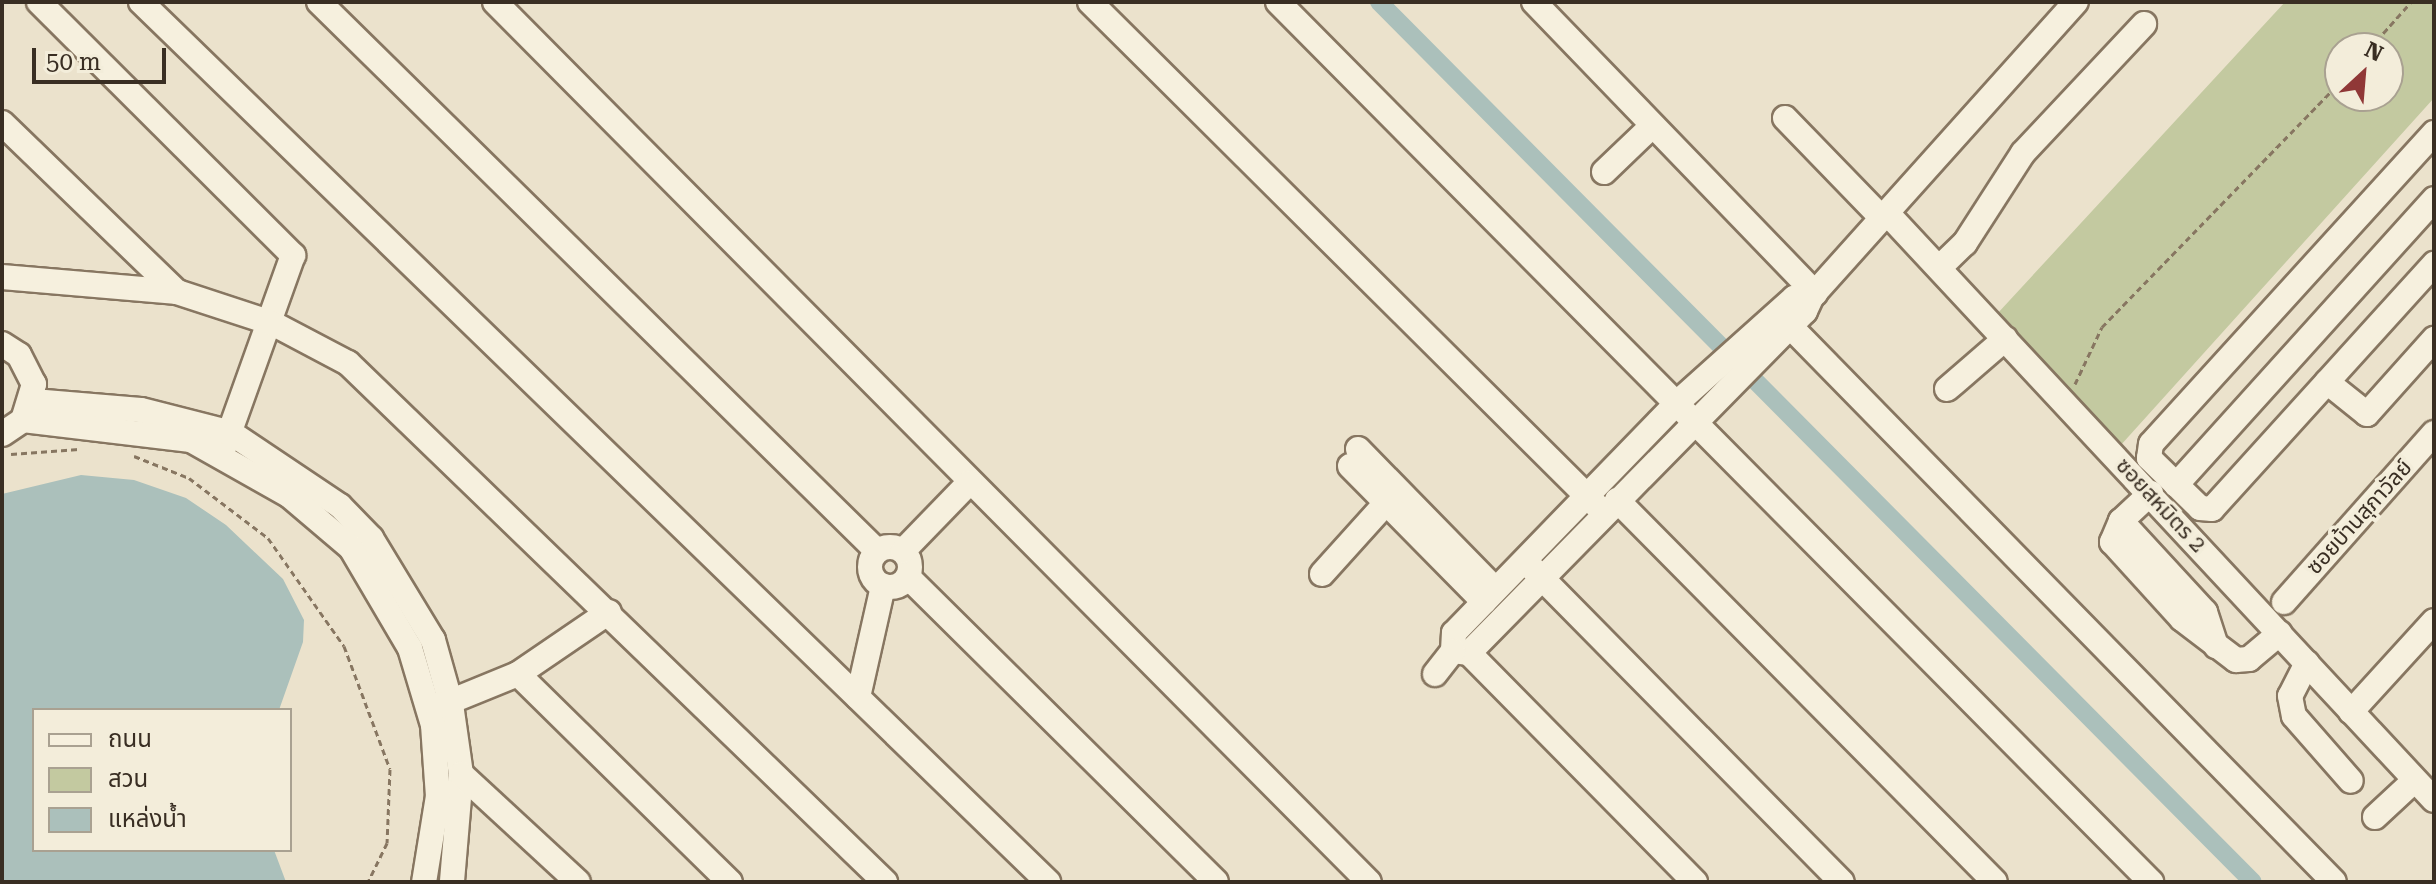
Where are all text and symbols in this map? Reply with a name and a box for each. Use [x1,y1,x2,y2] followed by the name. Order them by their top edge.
[36,32,170,82] scale bar
[2324,32,2404,112] north arrow
[2361,37,2387,67] text: N
[46,48,101,76] text: 50 m
[2111,452,2211,558] street label: ซอยสหมิตร 2
[2301,454,2417,580] street label: ซอยบ้านสุภาวัลย์
[32,708,292,852] legend
[108,725,152,753] text: ถนน
[108,765,148,793] text: สวน
[108,805,187,833] text: แหล่งน้ำ

